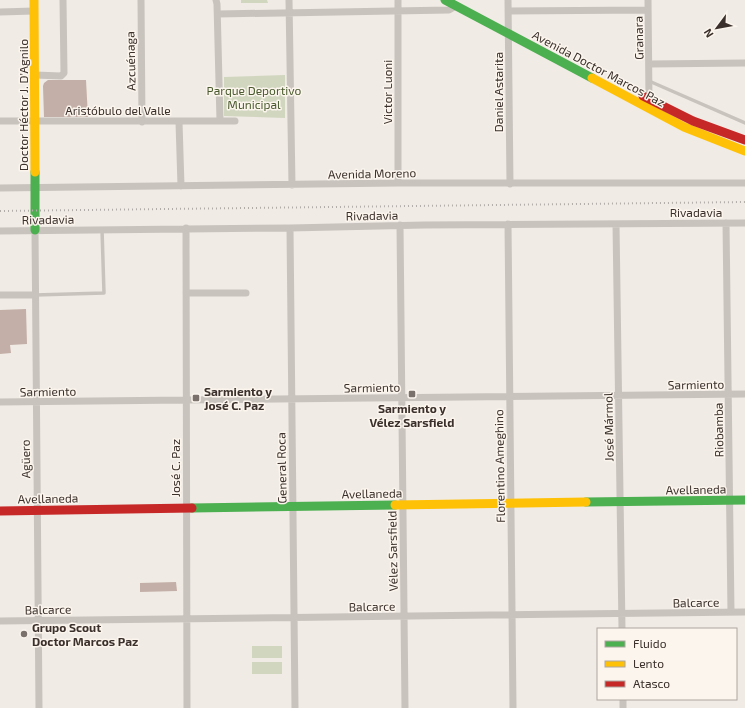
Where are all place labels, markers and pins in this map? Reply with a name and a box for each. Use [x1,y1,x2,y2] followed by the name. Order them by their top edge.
[204,384,272,412] place label: Sarmiento y José C. Paz
[407,389,417,399] marker: Sarmiento y Vélez Sarsfield
[191,393,201,403] marker: Sarmiento y José C. Paz
[370,401,454,429] place label: Sarmiento y Vélez Sarsfield
[32,620,138,648] place label: Grupo Scout Doctor Marcos Paz
[19,629,29,639] marker: Grupo Scout Doctor Marcos Paz

